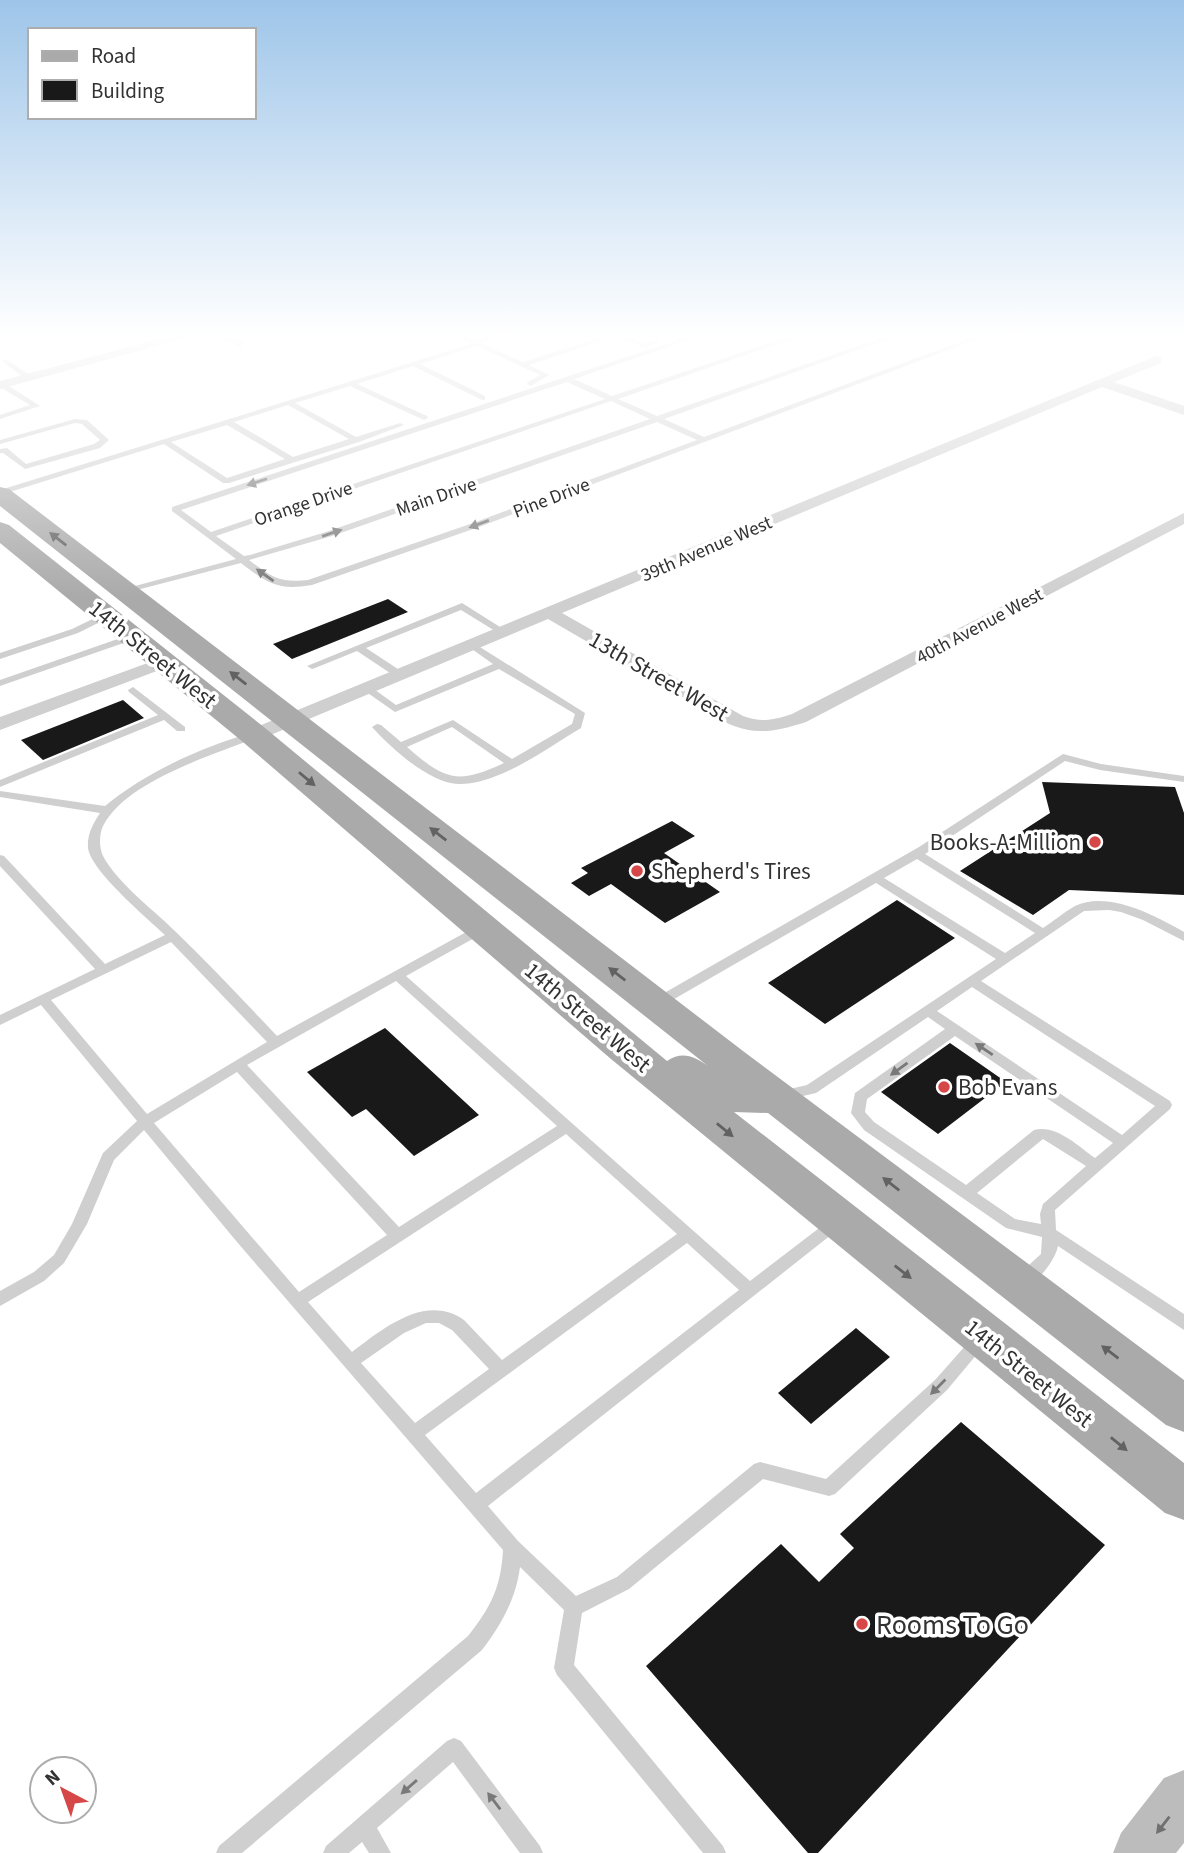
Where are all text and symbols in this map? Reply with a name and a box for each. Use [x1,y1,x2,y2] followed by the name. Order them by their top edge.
[28,28,256,119] legend
[91,41,136,71] text: Road
[91,76,165,106] text: Building
[393,471,480,524] street label: Main Drive
[509,471,594,525] street label: Pine Drive
[251,475,356,534] street label: Orange Drive
[246,477,267,487] one-way arrow
[637,509,777,589] street label: 39th Avenue West
[469,519,490,530] one-way arrow
[321,527,342,538] one-way arrow
[50,531,68,546] one-way arrow
[256,568,274,582] one-way arrow
[911,581,1048,671] street label: 40th Avenue West
[82,592,224,717] street label: 14th Street West
[583,623,735,730] street label: 13th Street West
[229,672,247,686] one-way arrow
[298,771,315,786] one-way arrow
[429,826,447,841] one-way arrow
[930,826,1081,859] place label: Books-A-Million
[1087,834,1103,850] marker: Books-A-Million
[651,855,811,888] place label: Shepherd's Tires
[629,863,645,879] marker: Shepherd's Tires
[517,954,658,1080] street label: 14th Street West
[609,966,627,981] one-way arrow
[975,1042,993,1056] one-way arrow
[890,1062,908,1076] one-way arrow
[958,1071,1057,1104] place label: Bob Evans
[936,1079,952,1095] marker: Bob Evans
[716,1122,733,1137] one-way arrow
[882,1177,900,1191] one-way arrow
[893,1265,911,1280] one-way arrow
[958,1311,1100,1436] street label: 14th Street West
[1102,1345,1120,1360] one-way arrow
[930,1379,947,1395] one-way arrow
[1109,1437,1127,1452] one-way arrow
[876,1605,1029,1645] place label: Rooms To Go
[854,1616,870,1632] marker: Rooms To Go
[28,1755,98,1825] north arrow
[39,1764,66,1793] text: N
[400,1779,418,1795] one-way arrow
[486,1792,501,1810] one-way arrow
[1155,1816,1170,1834] one-way arrow

